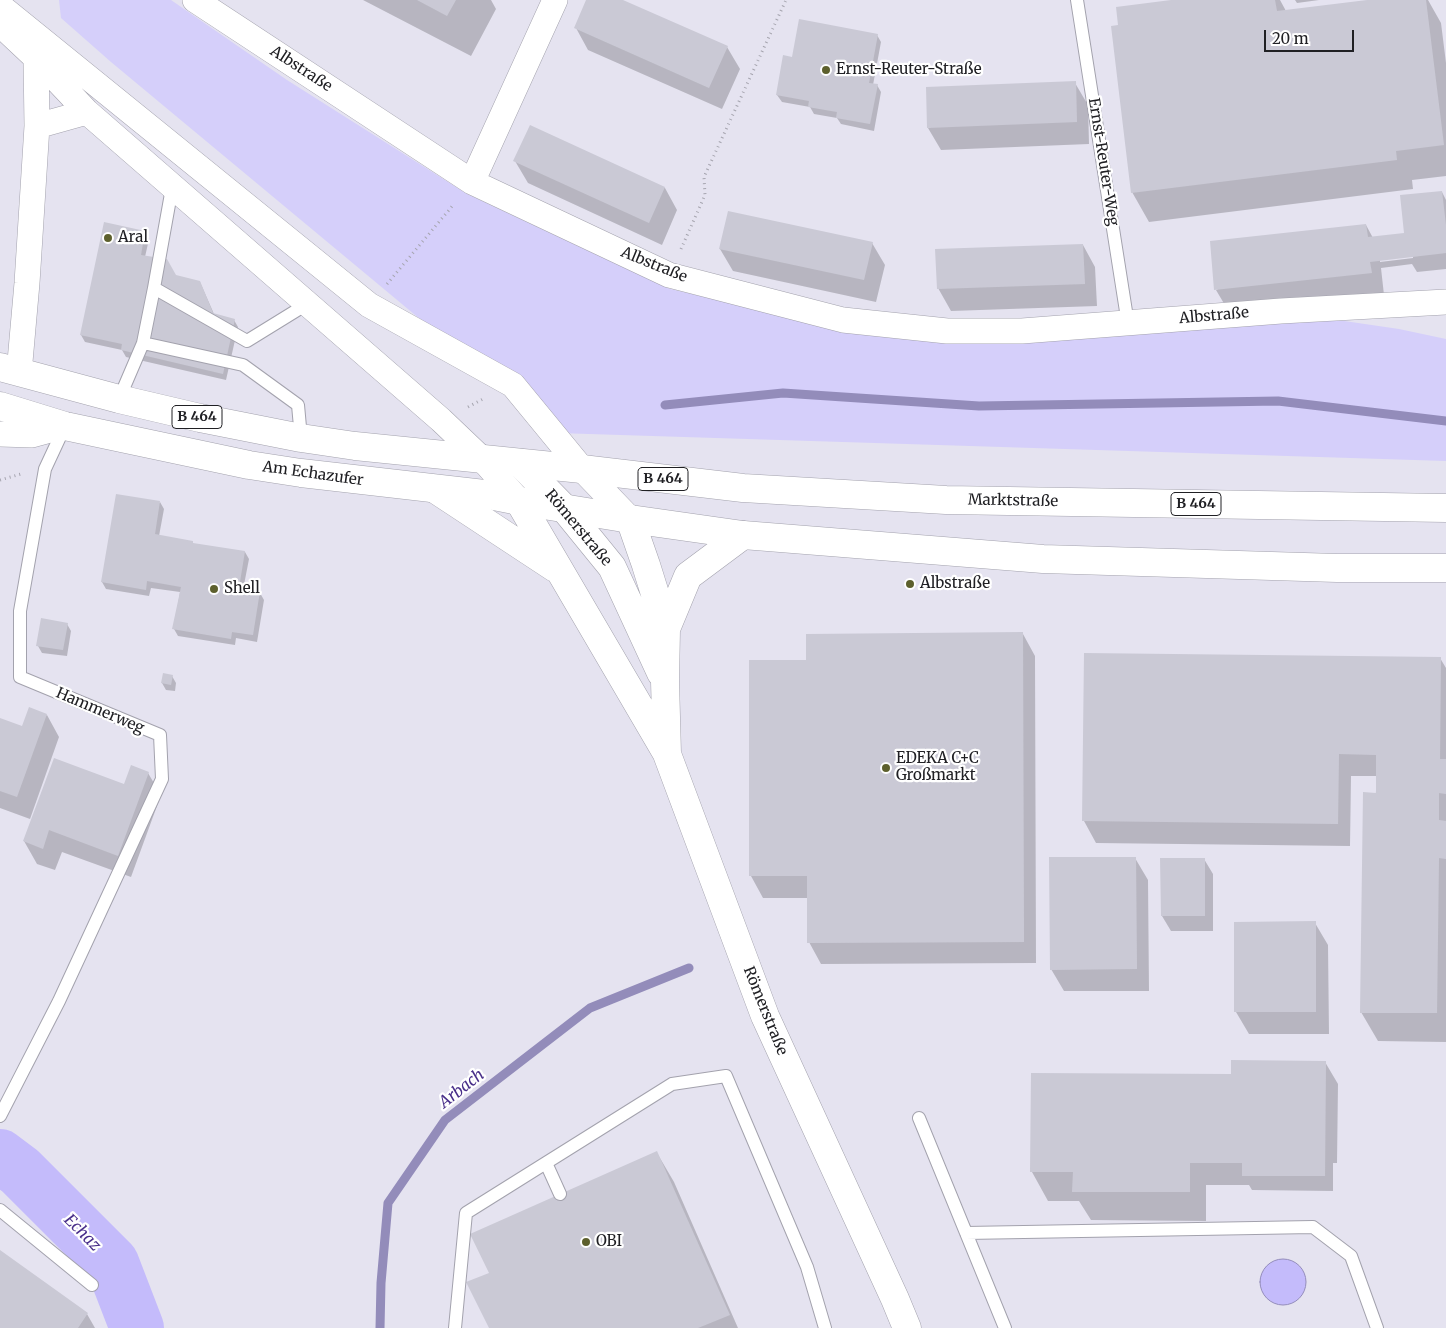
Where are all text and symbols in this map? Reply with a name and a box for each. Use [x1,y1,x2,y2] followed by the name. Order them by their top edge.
[1266,20,1356,52] scale bar
[1272,29,1309,48] text: 20 m
[267,42,335,96] street label: Albstraße
[836,61,982,79] place label: Ernst-Reuter-Straße
[820,64,832,76] marker: Ernst-Reuter-Straße
[1084,97,1122,227] street label: Ernst-Reuter-Weg
[118,229,148,247] place label: Aral
[102,232,114,244] marker: Aral
[618,244,690,286] street label: Albstraße
[1178,304,1250,328] street label: Albstraße
[172,406,222,428] road number: B 464
[261,458,365,490] street label: Am Echazufer
[638,468,688,490] road number: B 464
[541,486,615,570] street label: Römerstraße
[968,491,1058,511] street label: Marktstraße
[1171,492,1221,516] road number: B 464
[920,575,990,593] place label: Albstraße
[904,578,916,590] marker: Albstraße
[224,580,260,598] place label: Shell
[208,583,220,595] marker: Shell
[53,684,147,738] street label: Hammerweg
[896,750,979,785] place label: EDEKA C+C Großmarkt
[880,762,892,774] marker: EDEKA C+C Großmarkt
[739,964,791,1058] street label: Römerstraße
[436,1065,488,1113] water label: Arbach
[60,1211,104,1255] water label: Echaz
[596,1233,622,1251] place label: OBI
[580,1236,592,1248] marker: OBI

